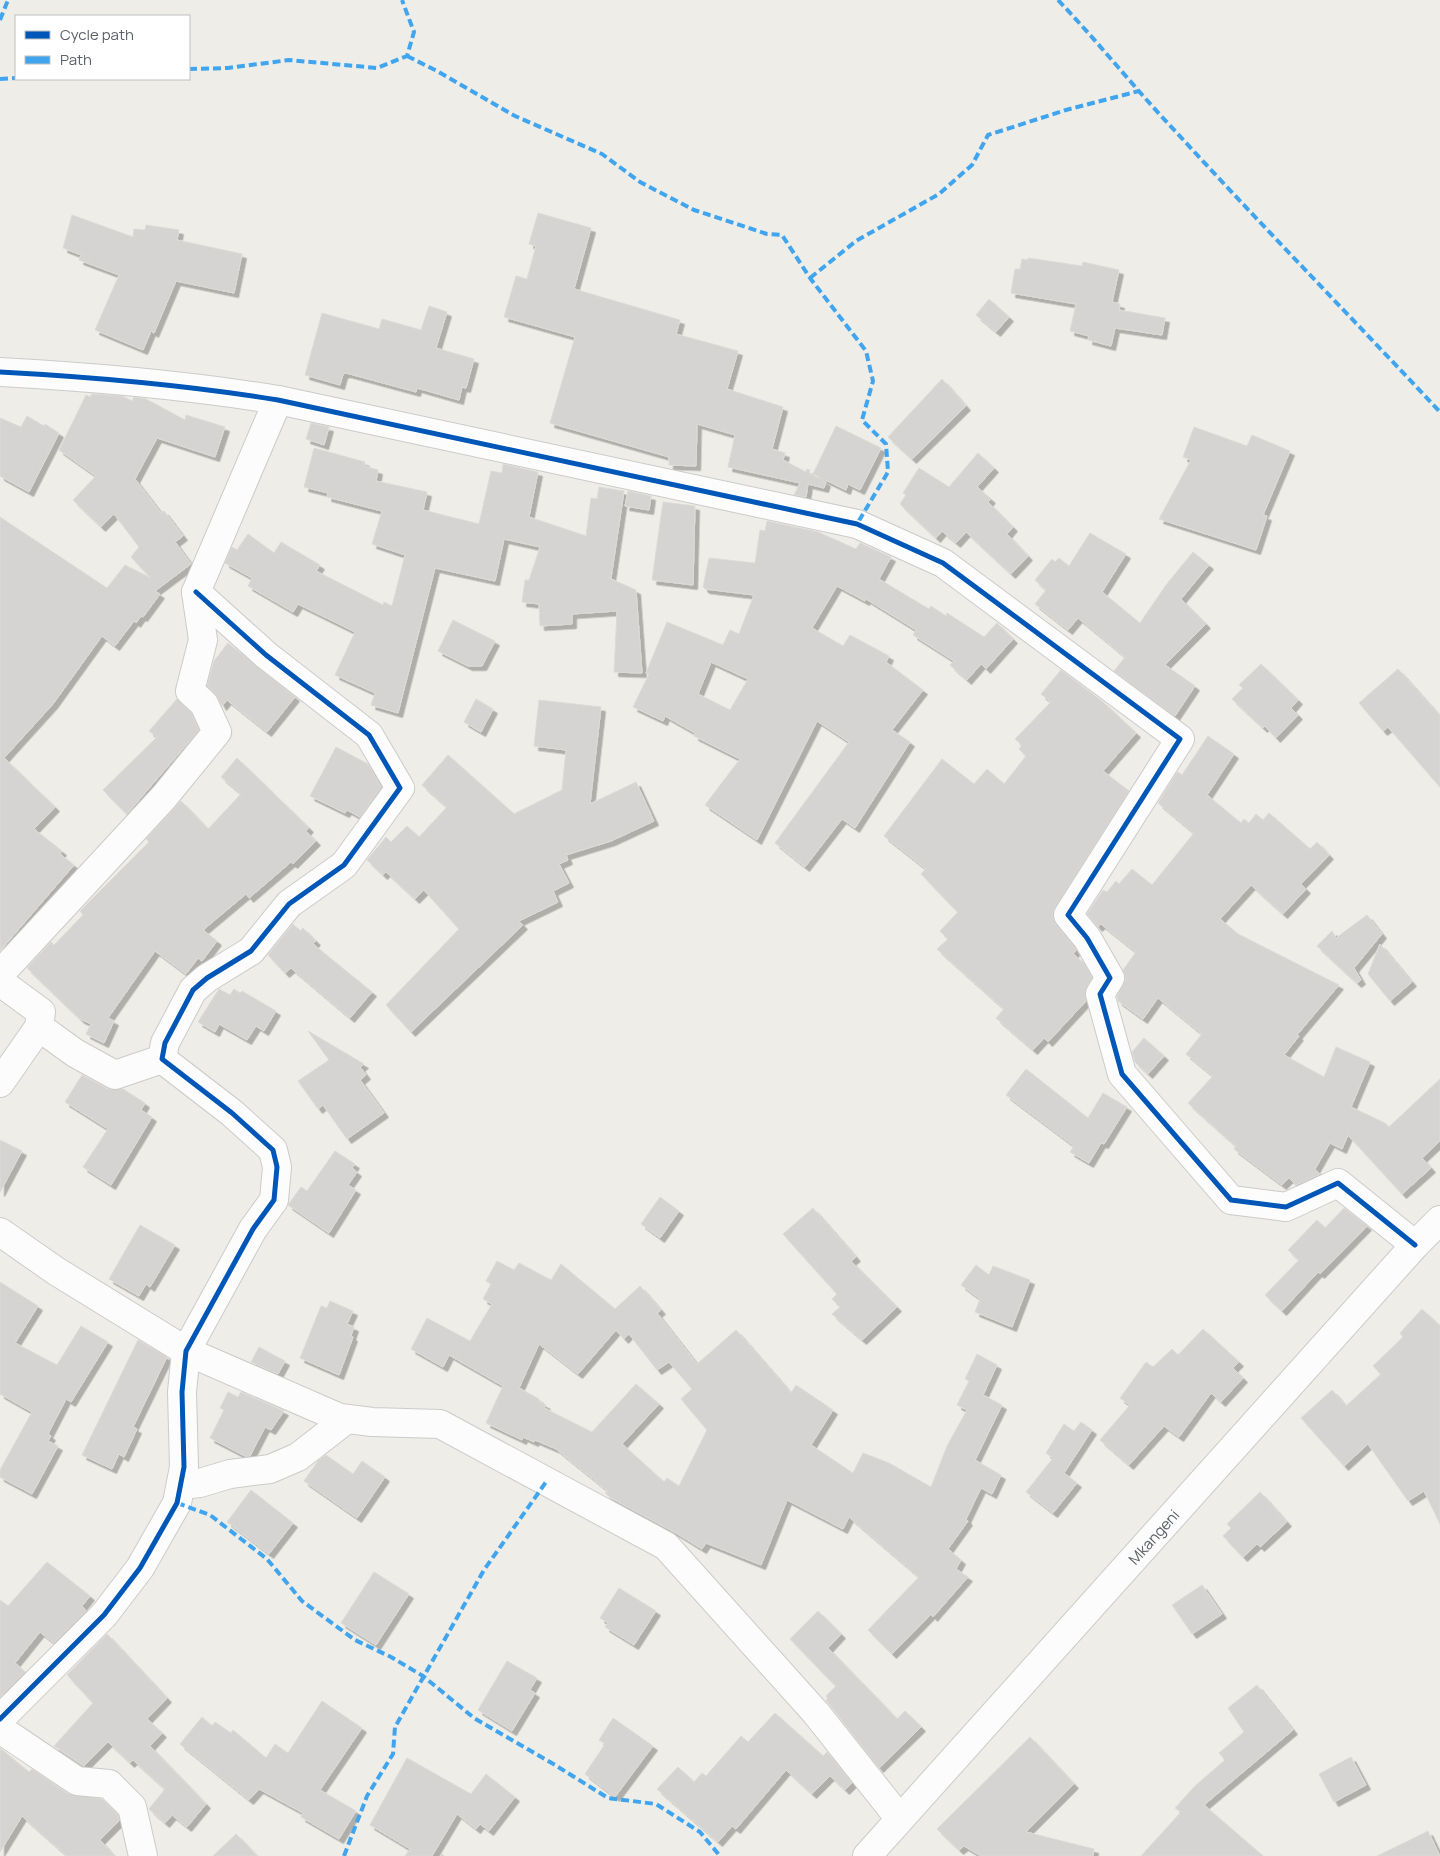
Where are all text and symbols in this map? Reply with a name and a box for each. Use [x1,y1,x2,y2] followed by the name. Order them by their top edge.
[15,15,190,80] legend
[60,24,134,45] text: Cycle path
[60,49,92,70] text: Path
[1123,1505,1184,1569] street label: Mkangeni

